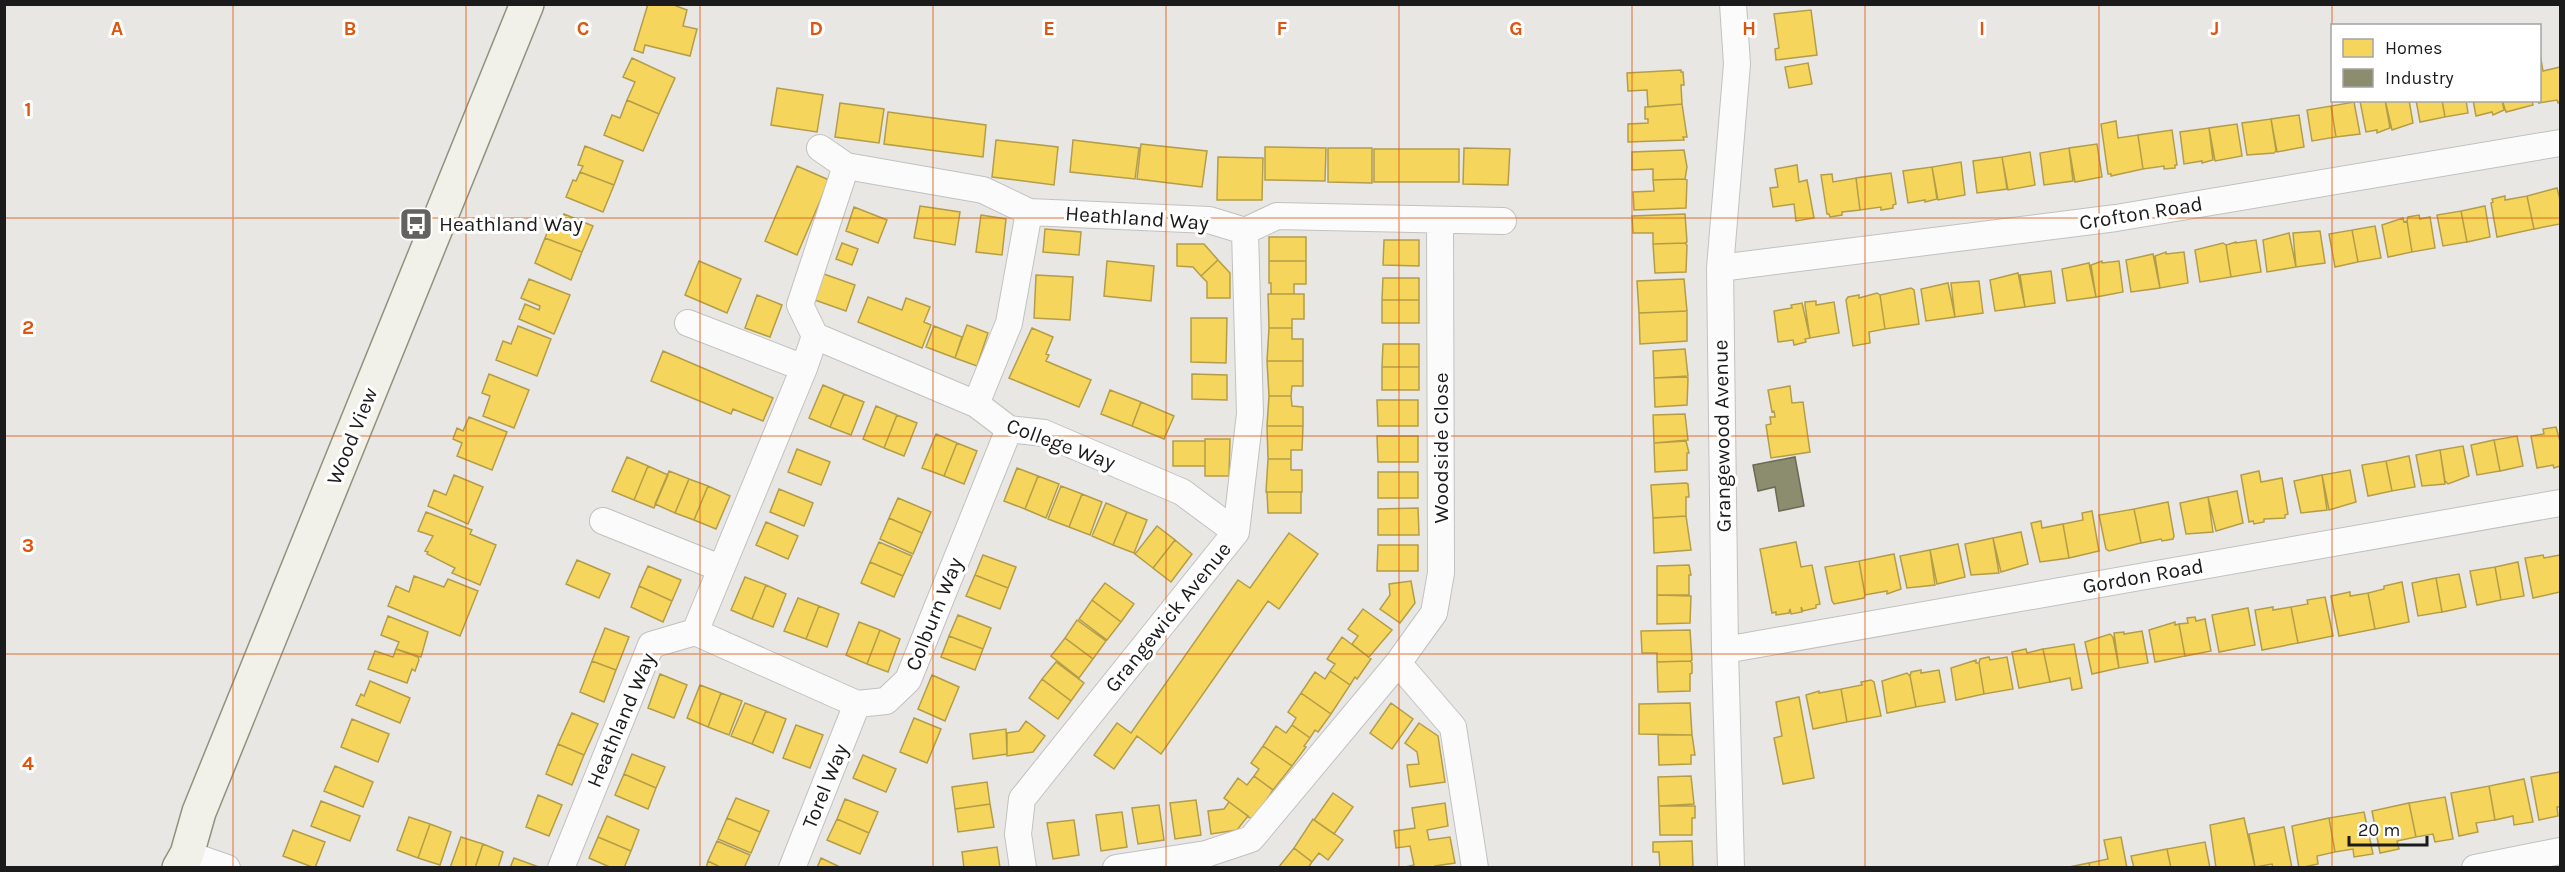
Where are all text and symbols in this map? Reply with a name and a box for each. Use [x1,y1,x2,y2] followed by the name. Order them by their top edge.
[111,17,124,40] text: A
[344,17,356,40] text: B
[577,17,589,40] text: C
[809,17,823,40] text: D
[1043,17,1055,40] text: E
[1277,17,1288,40] text: F
[1509,17,1523,40] text: G
[1742,17,1756,40] text: H
[1979,17,1985,40] text: I
[2211,17,2219,40] text: J
[2331,24,2541,102] legend
[2385,37,2442,59] text: Homes
[2385,67,2454,89] text: Industry
[24,98,32,121] text: 1
[2078,191,2204,235] street label: Crofton Road
[1064,201,1210,235] street label: Heathland Way
[398,206,434,242] bus stop icon: Heathland Way
[439,212,583,236] place label: Heathland Way
[22,316,34,339] text: 2
[1708,339,1736,533] street label: Grangewood Avenue
[1429,372,1453,524] street label: Woodside Close
[322,384,382,488] street label: Wood View
[1003,413,1119,475] street label: College Way
[22,534,34,557] text: 3
[1100,537,1236,697] street label: Grangewick Avenue
[900,554,968,674] street label: Colburn Way
[2081,554,2205,598] street label: Gordon Road
[582,649,660,791] street label: Heathland Way
[797,740,853,832] street label: Torel Way
[22,752,34,775] text: 4
[2349,809,2427,847] scale bar
[2358,819,2400,841] text: 20 m

